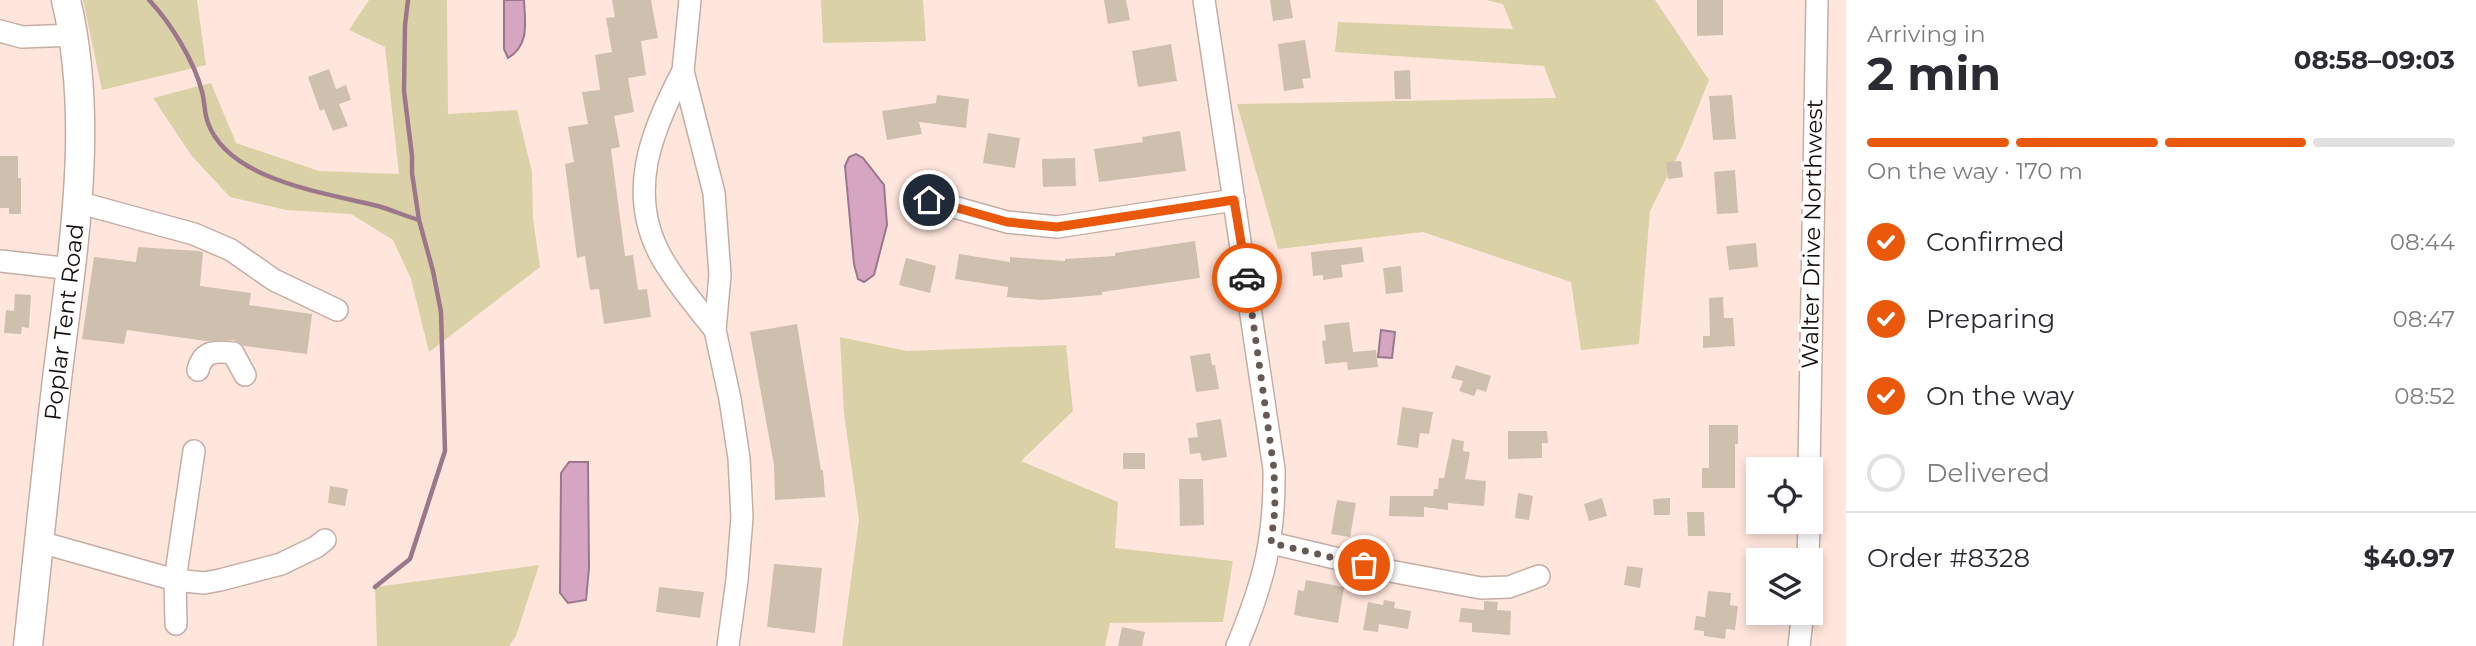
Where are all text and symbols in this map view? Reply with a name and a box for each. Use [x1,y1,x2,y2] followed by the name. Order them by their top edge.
[1867,20,1986,48] text: Arriving in
[2294,44,2455,76] text: 08:58–09:03
[1867,45,2001,102] text: 2 min
[1796,99,1828,369] street label: Walter Drive Northwest
[1867,157,2083,185] text: On the way · 170 m
[899,170,959,230] pin
[910,181,948,219] icon: home
[38,222,90,422] street label: Poplar Tent Road
[1867,223,1905,261] icon: check
[1926,226,2065,258] text: Confirmed
[2390,228,2455,256] text: 08:44
[1212,243,1282,313] courier
[1228,259,1266,297] icon: car
[1867,300,1905,338] icon: check
[1926,303,2055,335] text: Preparing
[2393,305,2455,333] text: 08:47
[1867,377,1905,415] icon: check
[1926,380,2074,412] text: On the way
[2394,382,2455,410] text: 08:52
[1746,457,1823,625] map controls
[1746,457,1823,534] button: locate
[1926,457,2050,489] text: Delivered
[1334,535,1394,595] pin
[1867,542,2030,574] text: Order #8328
[2364,542,2455,574] text: $40.97
[1345,546,1383,584] icon: bag
[1746,548,1823,625] button: layers

